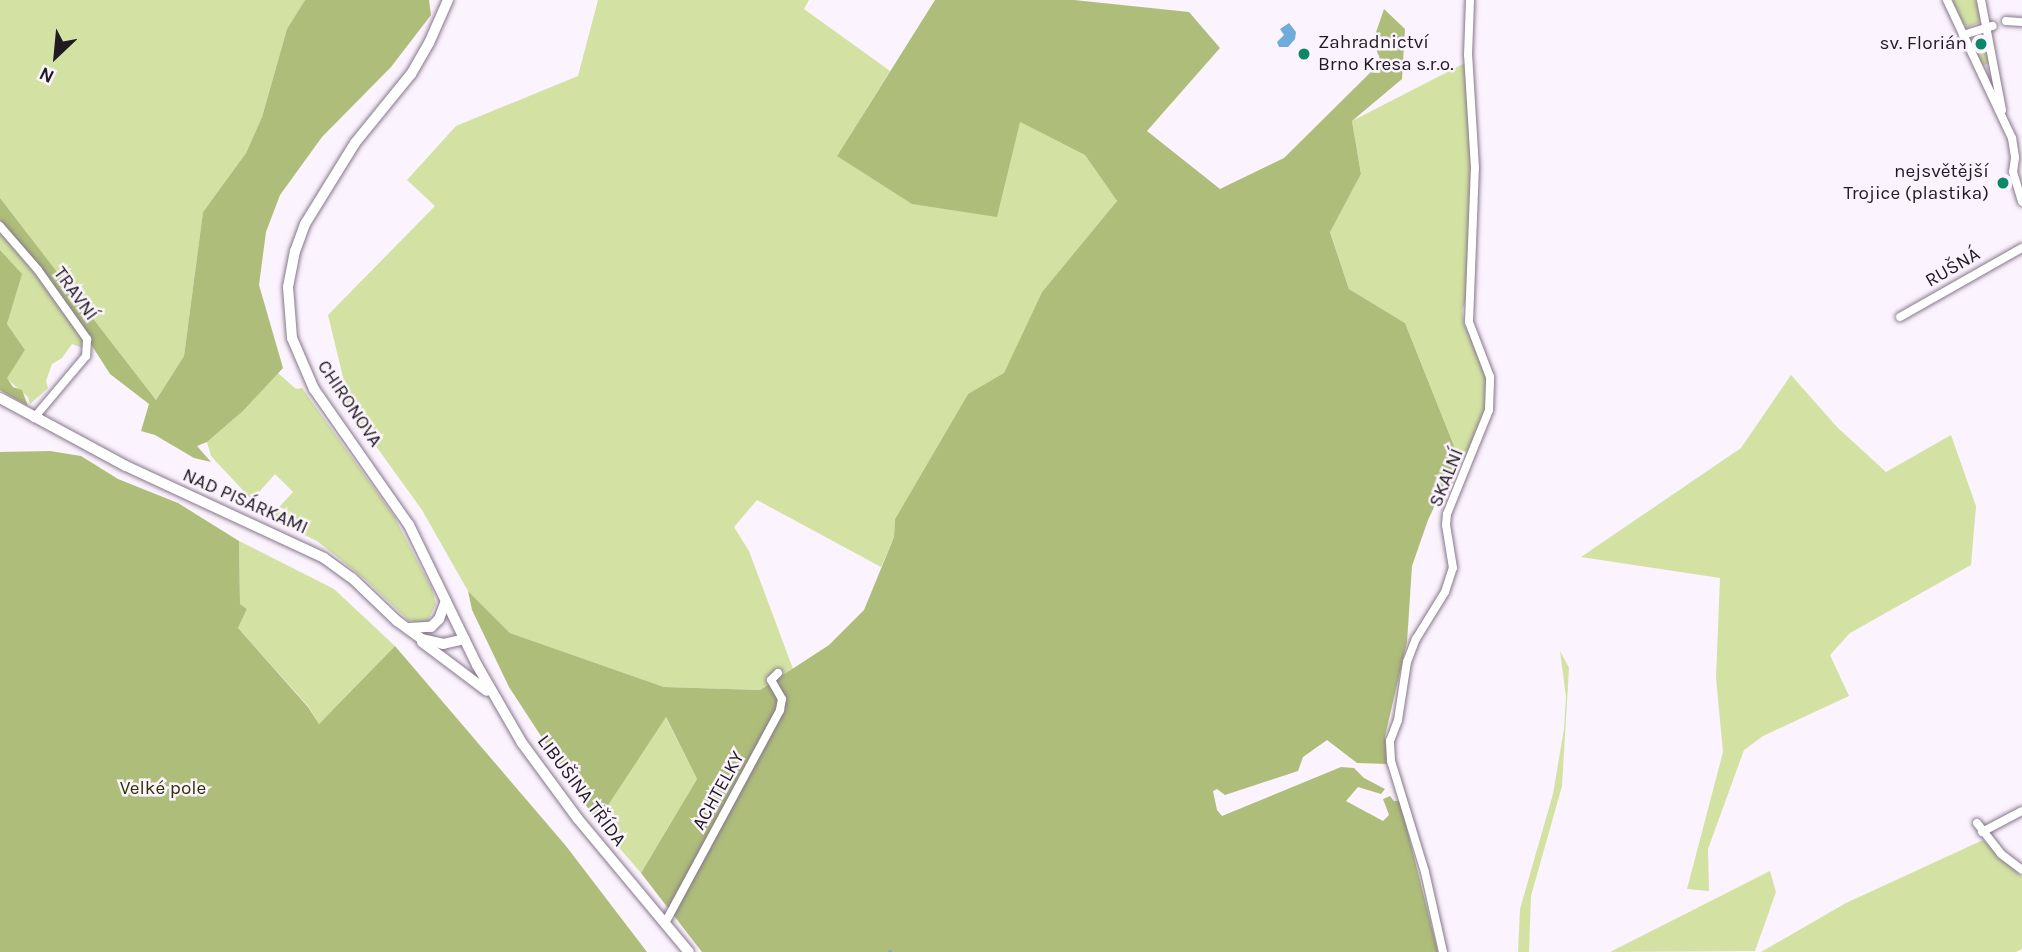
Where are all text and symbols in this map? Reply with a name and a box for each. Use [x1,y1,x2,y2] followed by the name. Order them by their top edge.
[21,21,91,91] north arrow
[1318,32,1454,76] place label: Zahradnictví Brno Kresa s.r.o.
[1879,33,1967,55] place label: sv. Florián
[1973,36,1989,52] marker: sv. Florián
[1296,46,1312,62] marker: Zahradnictví Brno Kresa s.r.o.
[36,62,58,88] text: N
[1844,161,1989,205] place label: nejsvětější Trojice (plastika)
[1995,175,2011,191] marker: nejsvětější Trojice (plastika)
[1922,243,1984,293] street label: RUŠNÁ
[48,263,102,325] street label: TRAVNÍ
[312,356,386,452] street label: CHIRONOVA
[1425,445,1469,511] street label: SKALNÍ
[179,464,311,540] street label: NAD PISÁRKAMI
[532,731,630,851] street label: LIBUŠINA TŘÍDA
[688,748,750,834] street label: ACHTELKY
[120,778,206,800] park label: Velké pole

